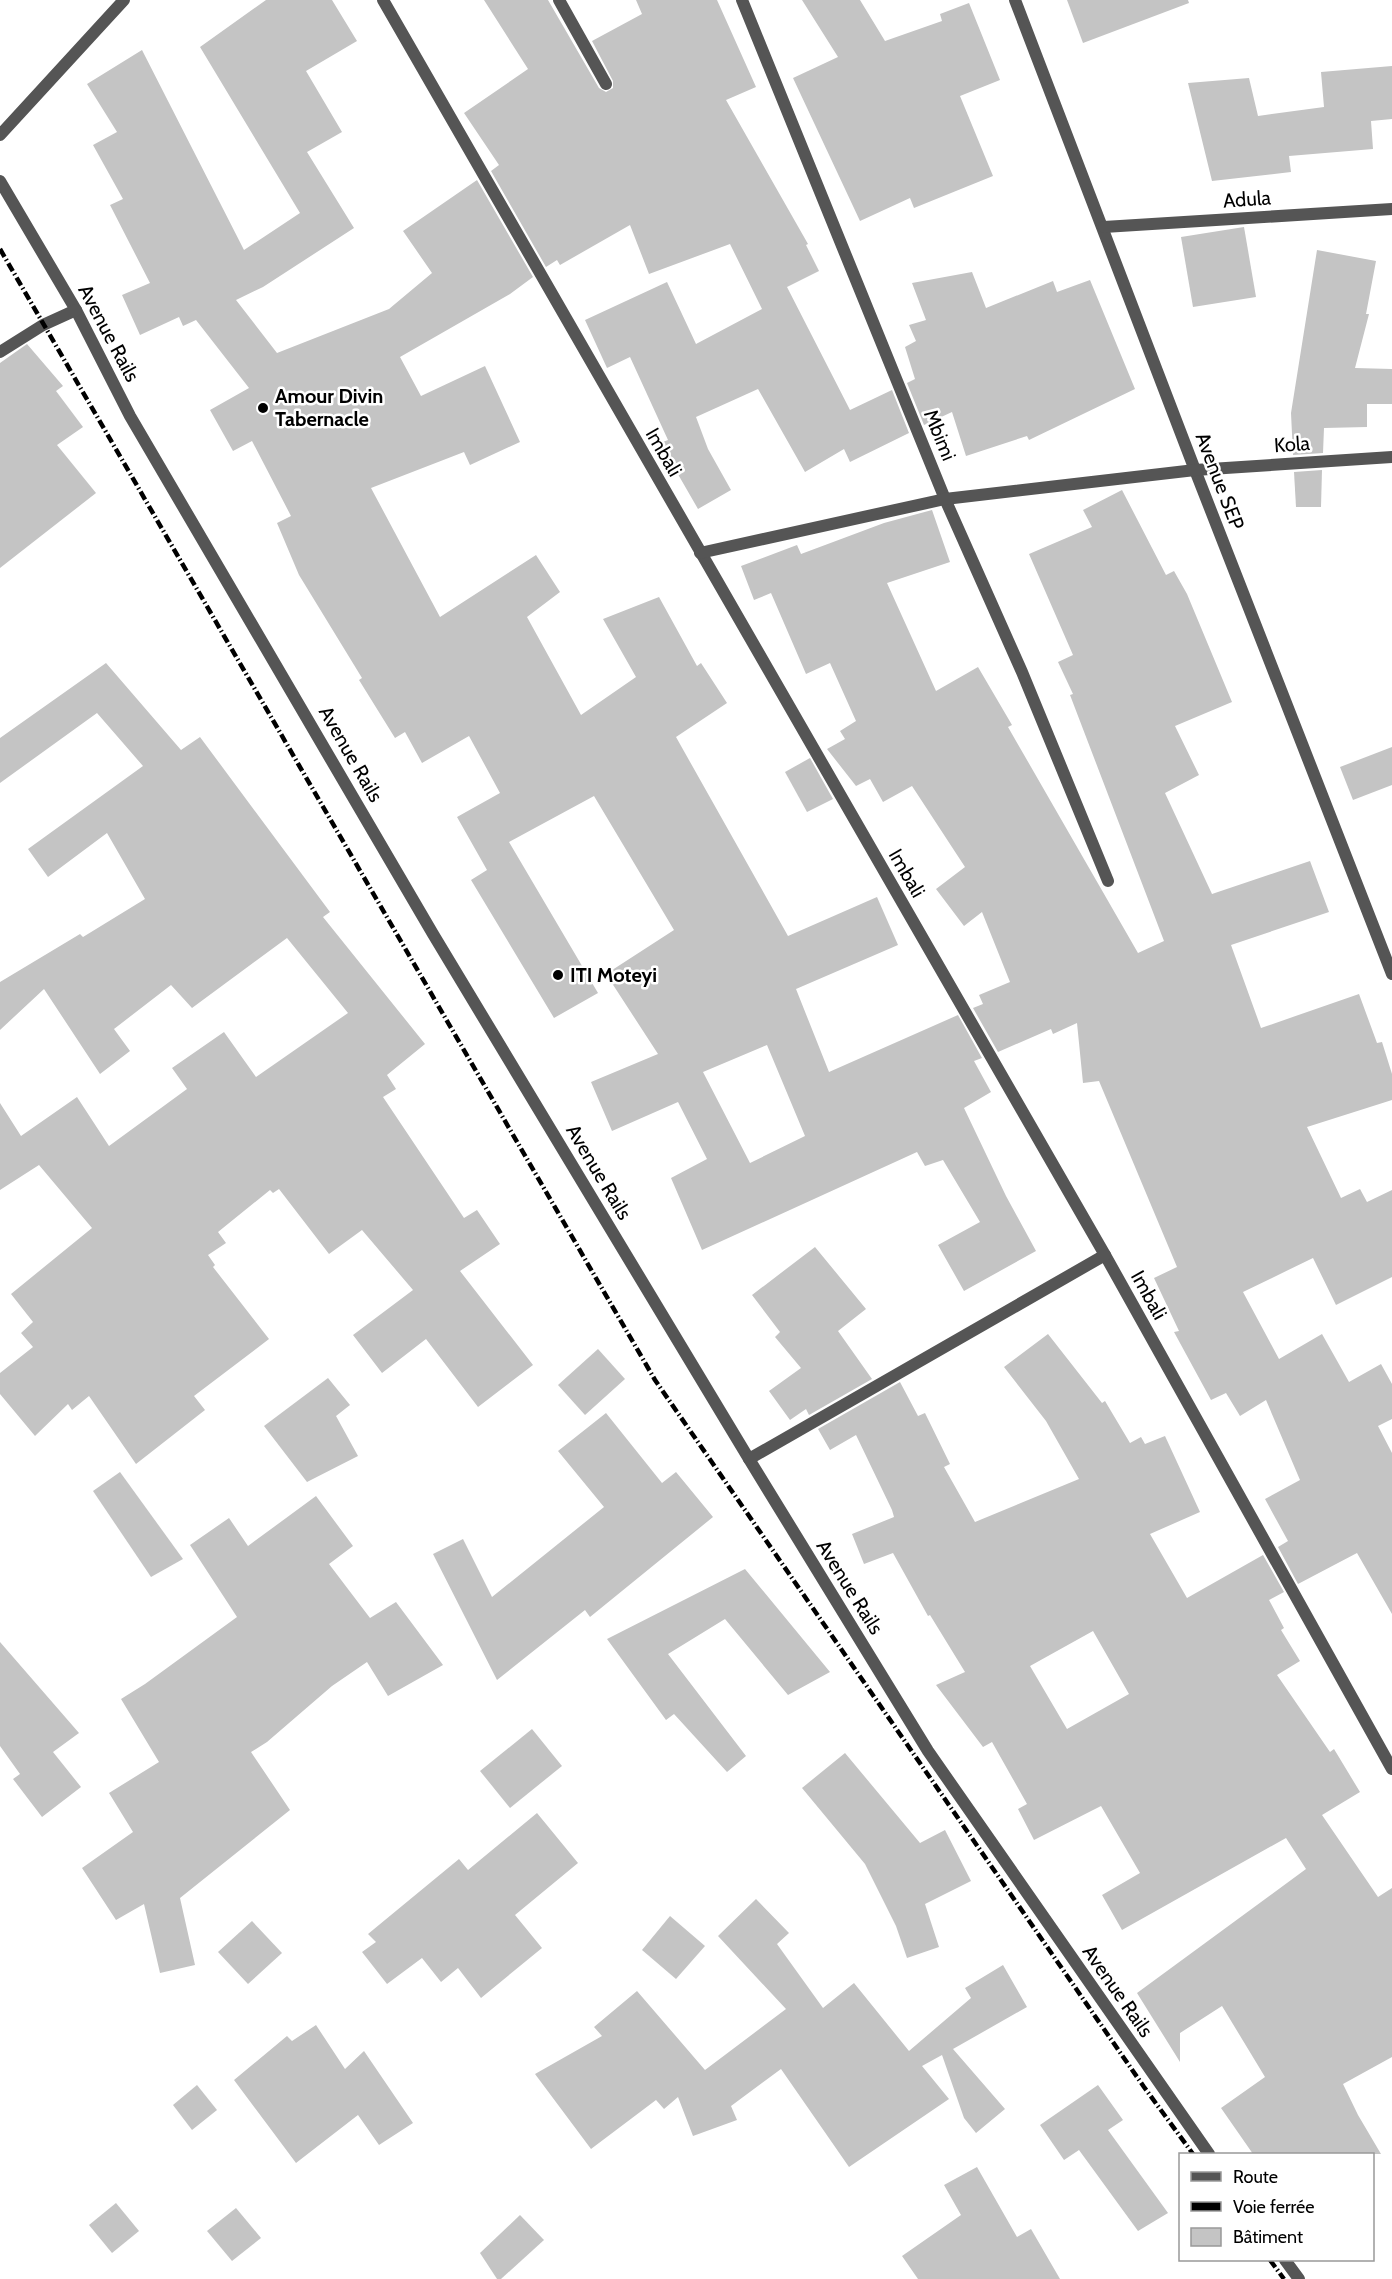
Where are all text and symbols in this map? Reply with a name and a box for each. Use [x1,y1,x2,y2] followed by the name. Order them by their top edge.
[1222,185,1272,213] street label: Adula
[73,280,145,386] street label: Avenue Rails
[275,384,383,431] place label: Amour Divin Tabernacle
[256,401,270,415] marker: Amour Divin Tabernacle
[919,406,961,464] street label: Mbimi
[641,423,687,481] street label: Imbali
[1190,429,1250,533] street label: Avenue SEP
[1273,431,1311,457] street label: Kola
[314,702,388,806] street label: Avenue Rails
[884,844,930,902] street label: Imbali
[570,963,657,987] place label: ITI Moteyi
[551,968,565,982] marker: ITI Moteyi
[561,1120,637,1224] street label: Avenue Rails
[1126,1266,1172,1324] street label: Imbali
[812,1535,888,1639] street label: Avenue Rails
[1078,1940,1158,2042] street label: Avenue Rails
[1179,2153,1374,2261] legend
[1233,2166,1278,2188] text: Route
[1233,2196,1314,2218] text: Voie ferrée
[1233,2226,1303,2248] text: Bâtiment

